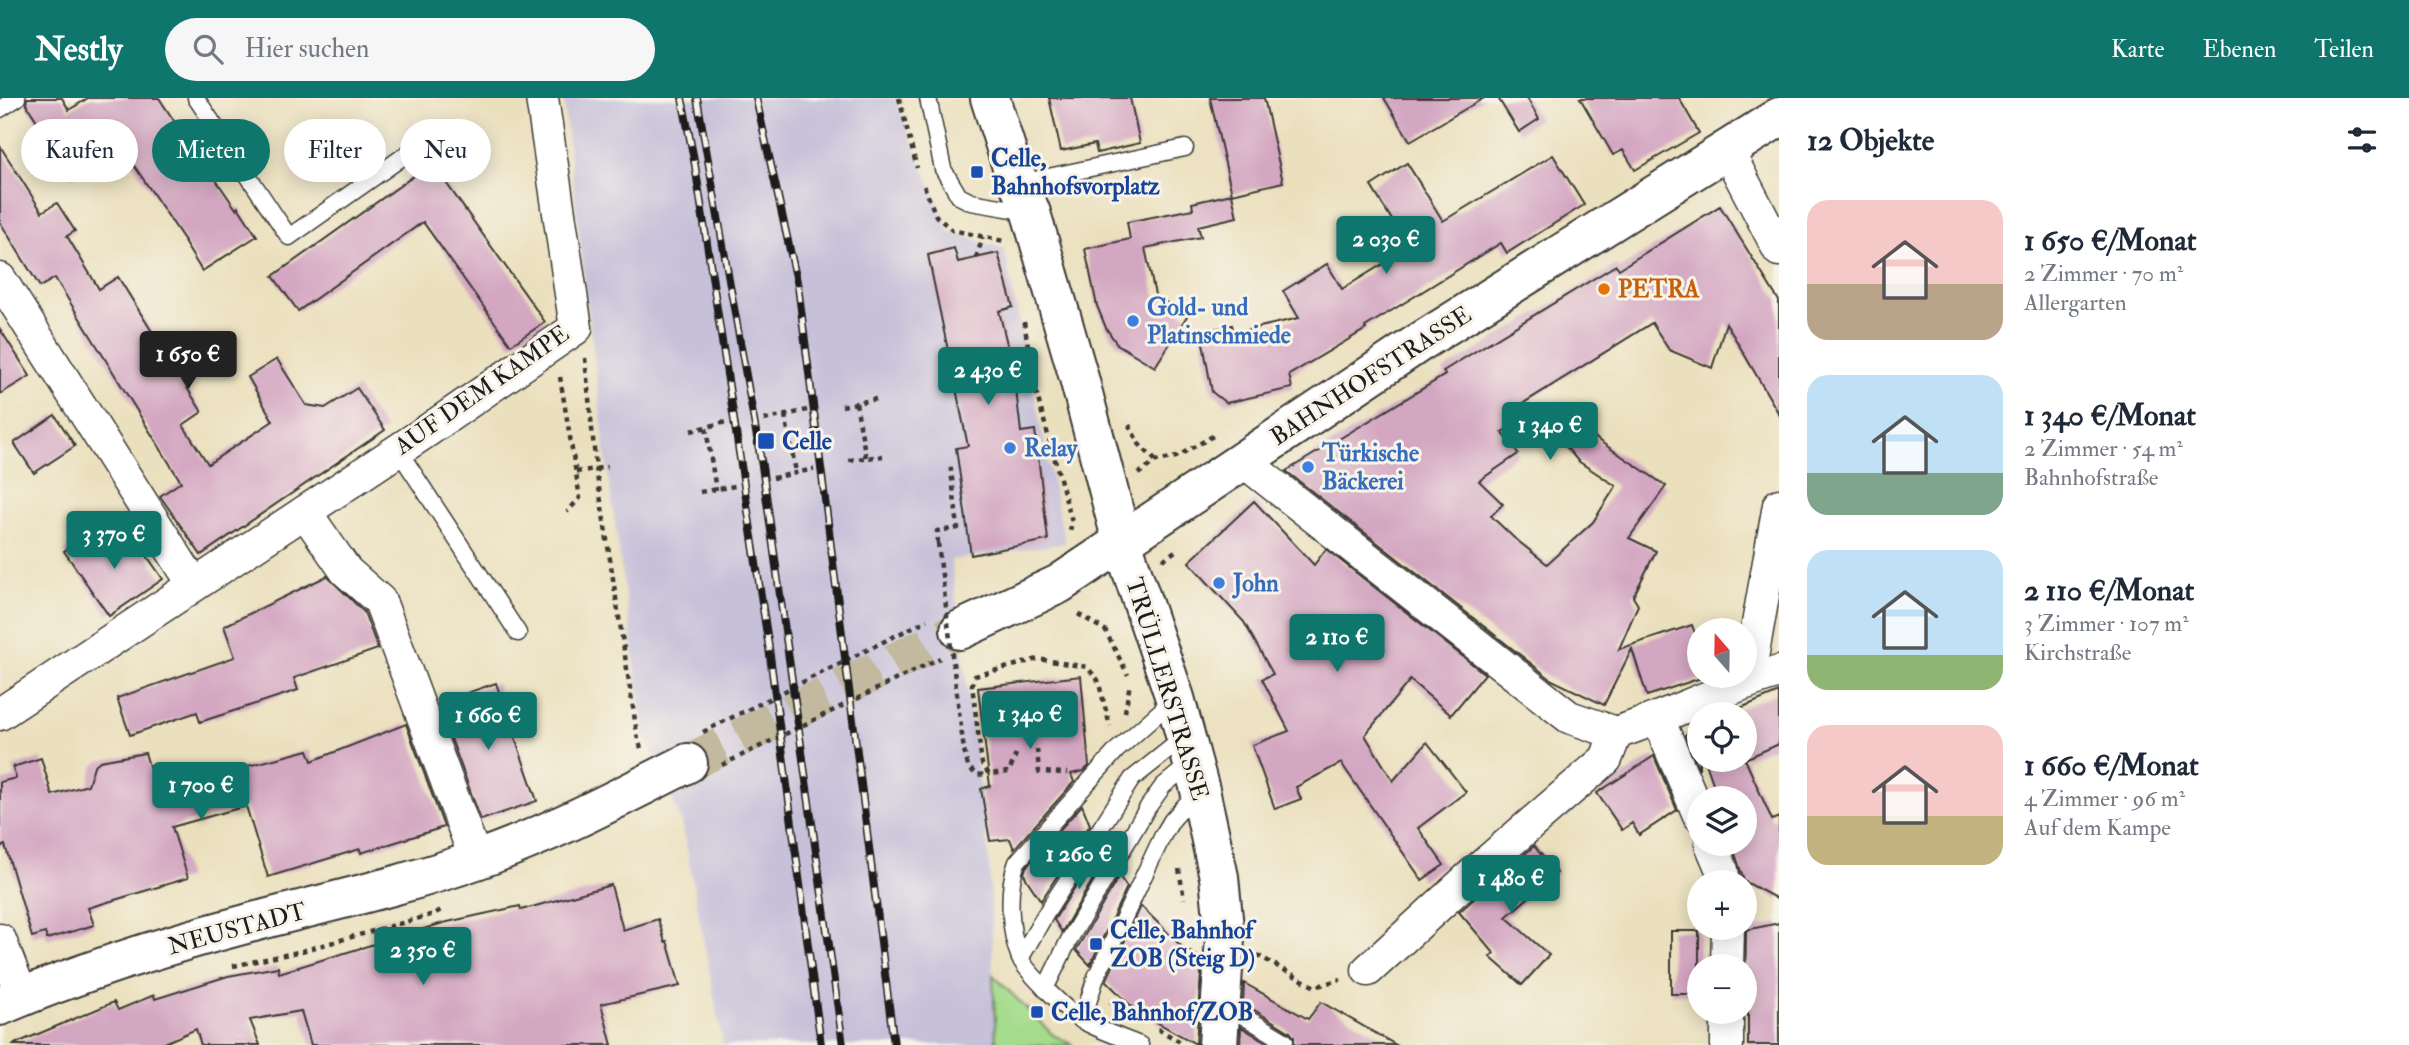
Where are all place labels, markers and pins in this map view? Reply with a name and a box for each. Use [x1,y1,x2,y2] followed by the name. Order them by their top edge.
[991,143,1160,202] place label: Celle, Bahnhofsvorplatz
[969,164,985,180] marker: Celle, Bahnhofsvorplatz
[1321,216,1451,276] pin: 2 030 €
[1618,274,1700,305] place label: PETRA
[1596,281,1612,297] marker: PETRA
[1147,292,1291,351] place label: Gold- und Platinschmiede
[1125,313,1141,329] marker: Gold- und Platinschmiede
[123,331,253,391] pin: 1 650 €
[923,348,1053,407] pin: 2 430 €
[1485,402,1615,462] pin: 1 340 €
[782,426,832,457] place label: Celle
[756,431,776,451] marker: Celle
[1024,433,1079,464] place label: Relay
[1321,438,1419,497] place label: Türkische Bäckerei
[1002,440,1018,456] marker: Relay
[1300,459,1316,475] marker: Türkische Bäckerei
[49,512,179,571] pin: 3 370 €
[1232,568,1279,599] place label: John
[1211,575,1227,591] marker: John
[1272,614,1402,674] pin: 2 110 €
[423,692,553,752] pin: 1 660 €
[965,692,1095,751] pin: 1 340 €
[136,762,266,822] pin: 1 700 €
[1014,832,1144,891] pin: 1 260 €
[1446,856,1576,915] pin: 1 480 €
[1110,915,1257,974] place label: Celle, Bahnhof ZOB (Steig D)
[358,928,488,987] pin: 2 350 €
[1088,936,1104,952] marker: Celle, Bahnhof ZOB (Steig D)
[1051,997,1253,1028] place label: Celle, Bahnhof/ZOB
[1029,1004,1045,1020] marker: Celle, Bahnhof/ZOB

